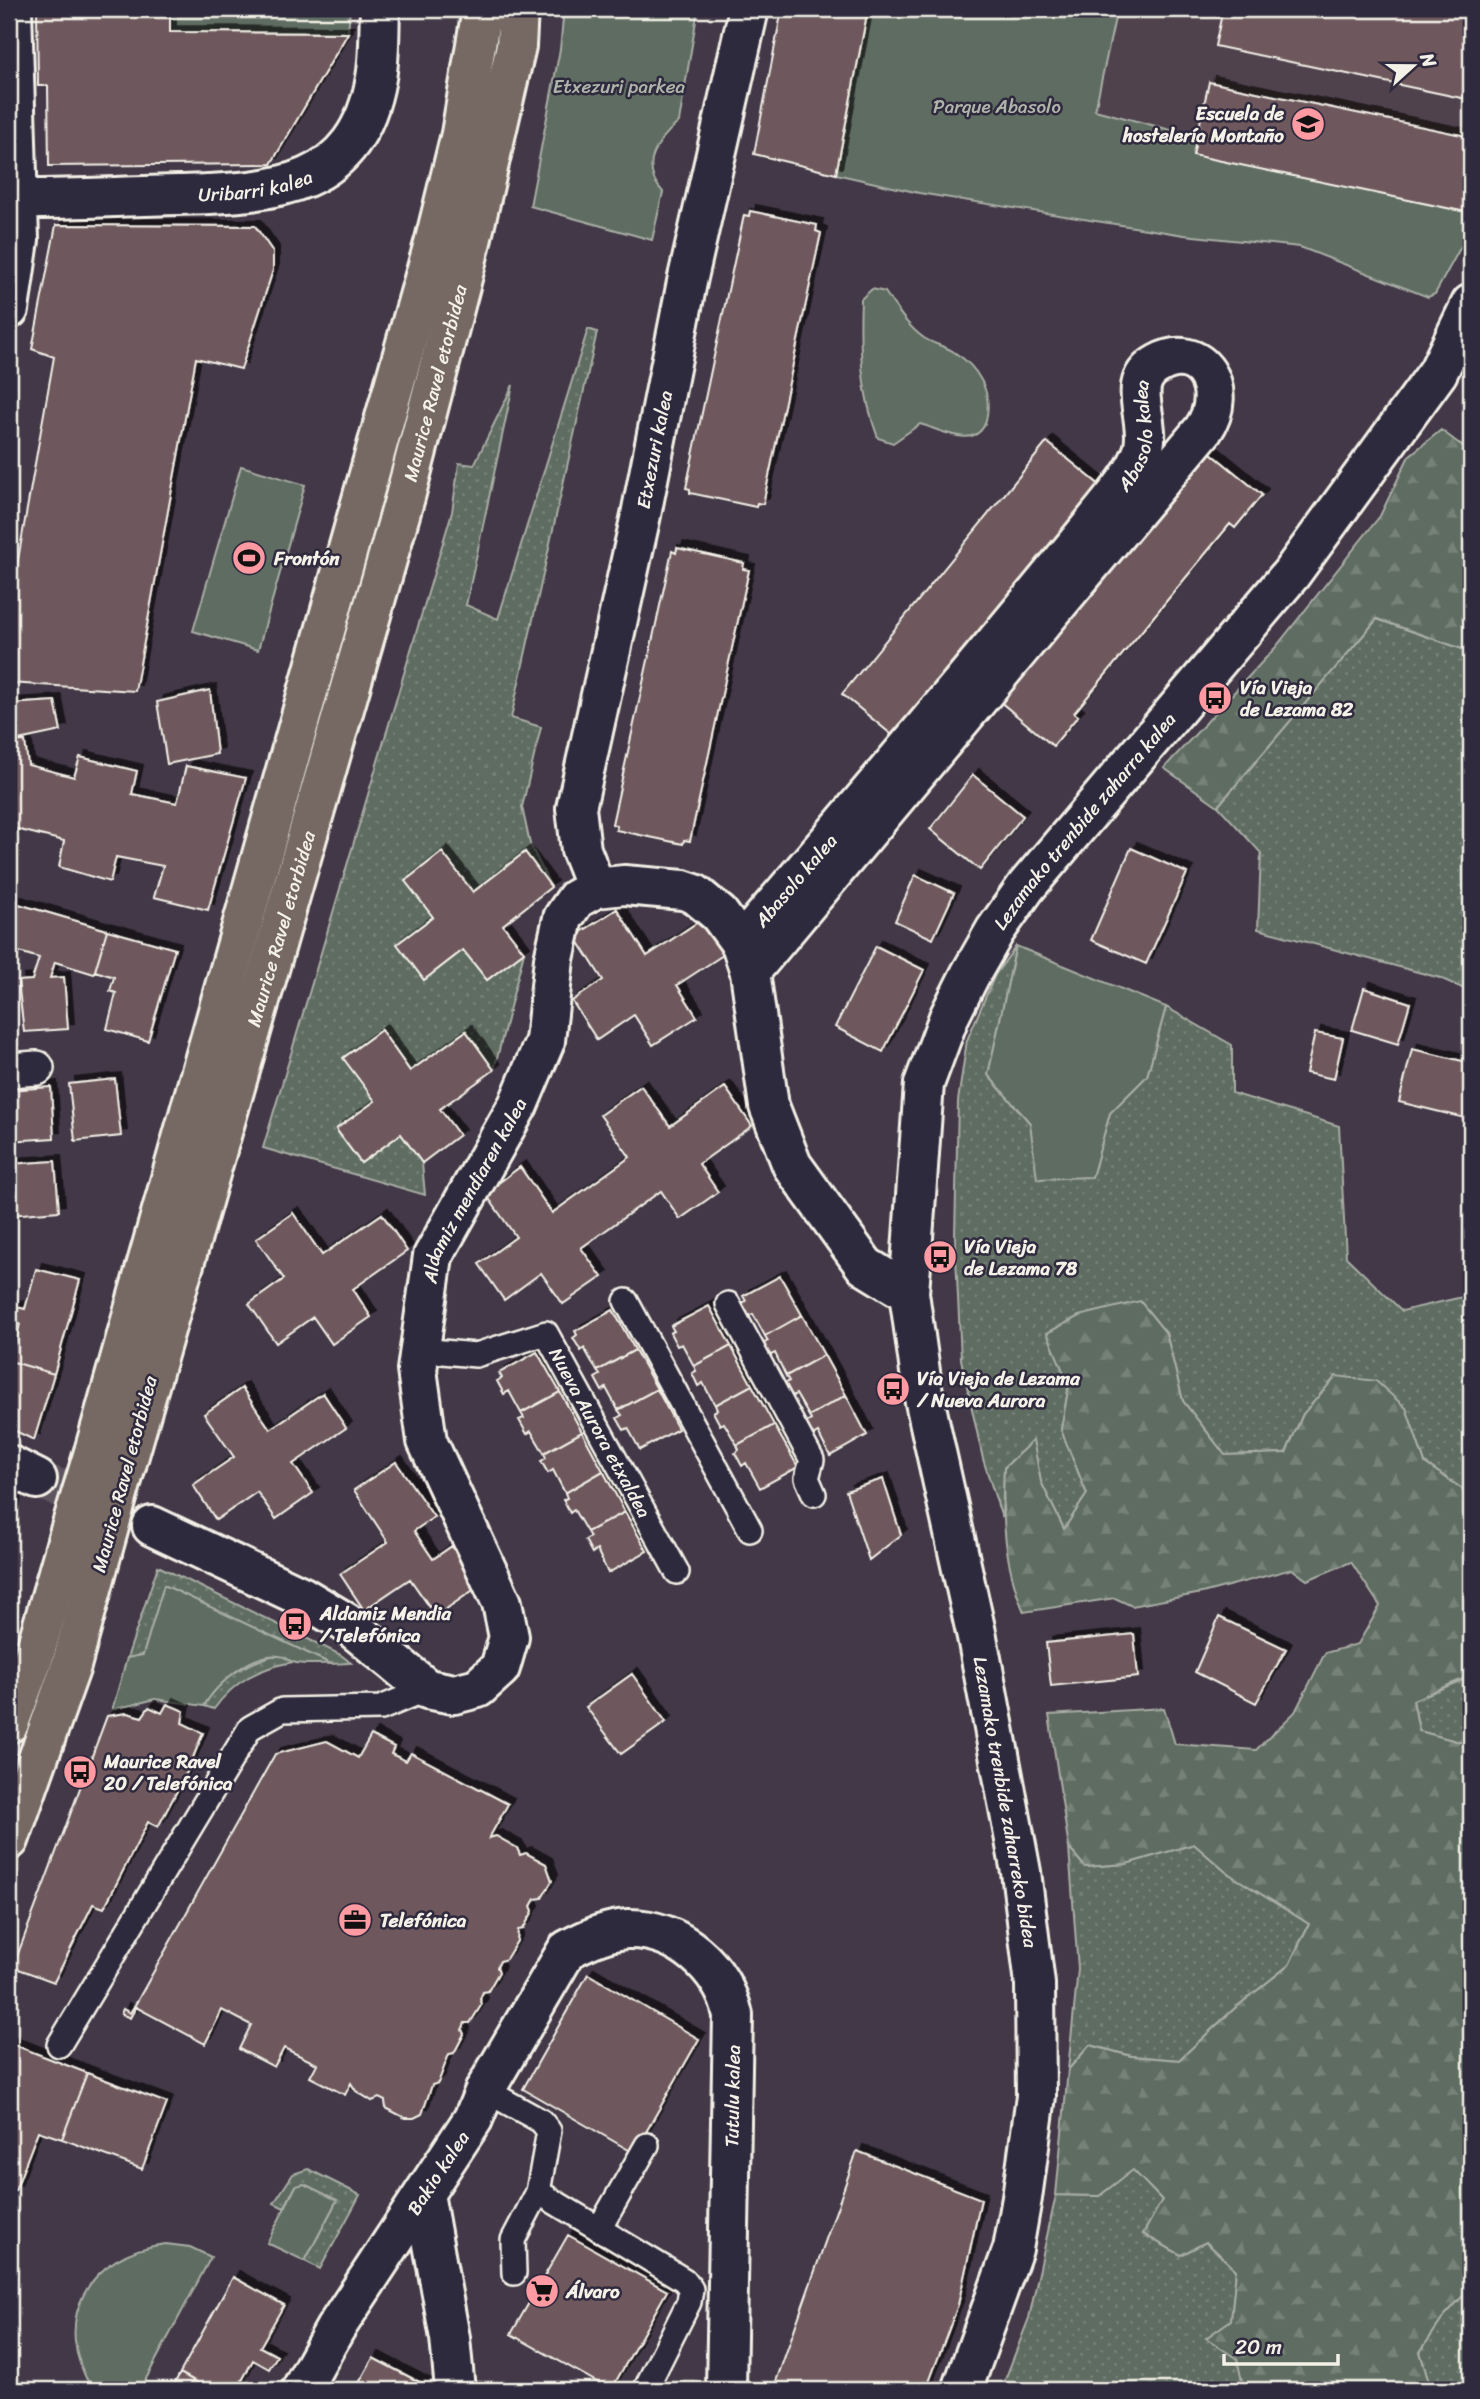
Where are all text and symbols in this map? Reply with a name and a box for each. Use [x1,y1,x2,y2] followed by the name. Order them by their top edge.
[1378,32,1448,102] north arrow
[1410,47,1446,73] text: N
[553,70,686,103] park label: Etxezuri parkea
[933,90,1061,123] park label: Parque Abasolo
[1122,97,1284,152] place label: Escuela de hostelería Montaño
[1289,105,1327,143] school or university icon: Escuela de hostelería Montaño
[198,160,319,211] street label: Uribarri kalea
[394,281,477,485] street label: Maurice Ravel etorbidea
[1108,376,1162,499] street label: Abasolo kalea
[627,387,682,512] street label: Etxezuri kalea
[230,539,268,577] sports icon: Frontón
[273,542,340,575] place label: Frontón
[1240,671,1353,726] place label: Vía Vieja de Lezama 82
[1196,679,1234,717] bus stop icon: Vía Vieja de Lezama 82
[985,704,1185,937] street label: Lezamako trenbide zaharra kalea
[237,826,325,1031] street label: Maurice Ravel etorbidea
[745,826,846,936] street label: Abasolo kalea
[413,1093,536,1286] street label: Aldamiz mendiaren kalea
[964,1230,1078,1285] place label: Vía Vieja de Lezama 78
[921,1238,959,1276] bus stop icon: Vía Vieja de Lezama 78
[540,1341,661,1524] street label: Nueva Aurora etxaldea
[916,1362,1080,1417] place label: Vía Vieja de Lezama / Nueva Aurora
[874,1370,912,1408] bus stop icon: Vía Vieja de Lezama / Nueva Aurora
[82,1372,167,1576] street label: Maurice Ravel etorbidea
[319,1597,451,1652] place label: Aldamiz Mendia / Telefónica
[276,1605,314,1643] bus stop icon: Aldamiz Mendia / Telefónica
[964,1654,1047,1951] street label: Lezamako trenbide zaharreko bidea
[103,1745,233,1800] place label: Maurice Ravel 20 / Telefónica
[61,1753,99,1791] bus stop icon: Maurice Ravel 20 / Telefónica
[336,1901,374,1939] office icon: Telefónica
[380,1904,467,1937] place label: Telefónica
[715,2044,750,2147] street label: Tutulu kalea
[398,2123,479,2222] street label: Bakio kalea
[523,2272,561,2310] supermarket icon: Álvaro
[565,2275,620,2308] place label: Álvaro
[1224,2322,1338,2366] scale bar
[1235,2328,1282,2366] text: 20 m

